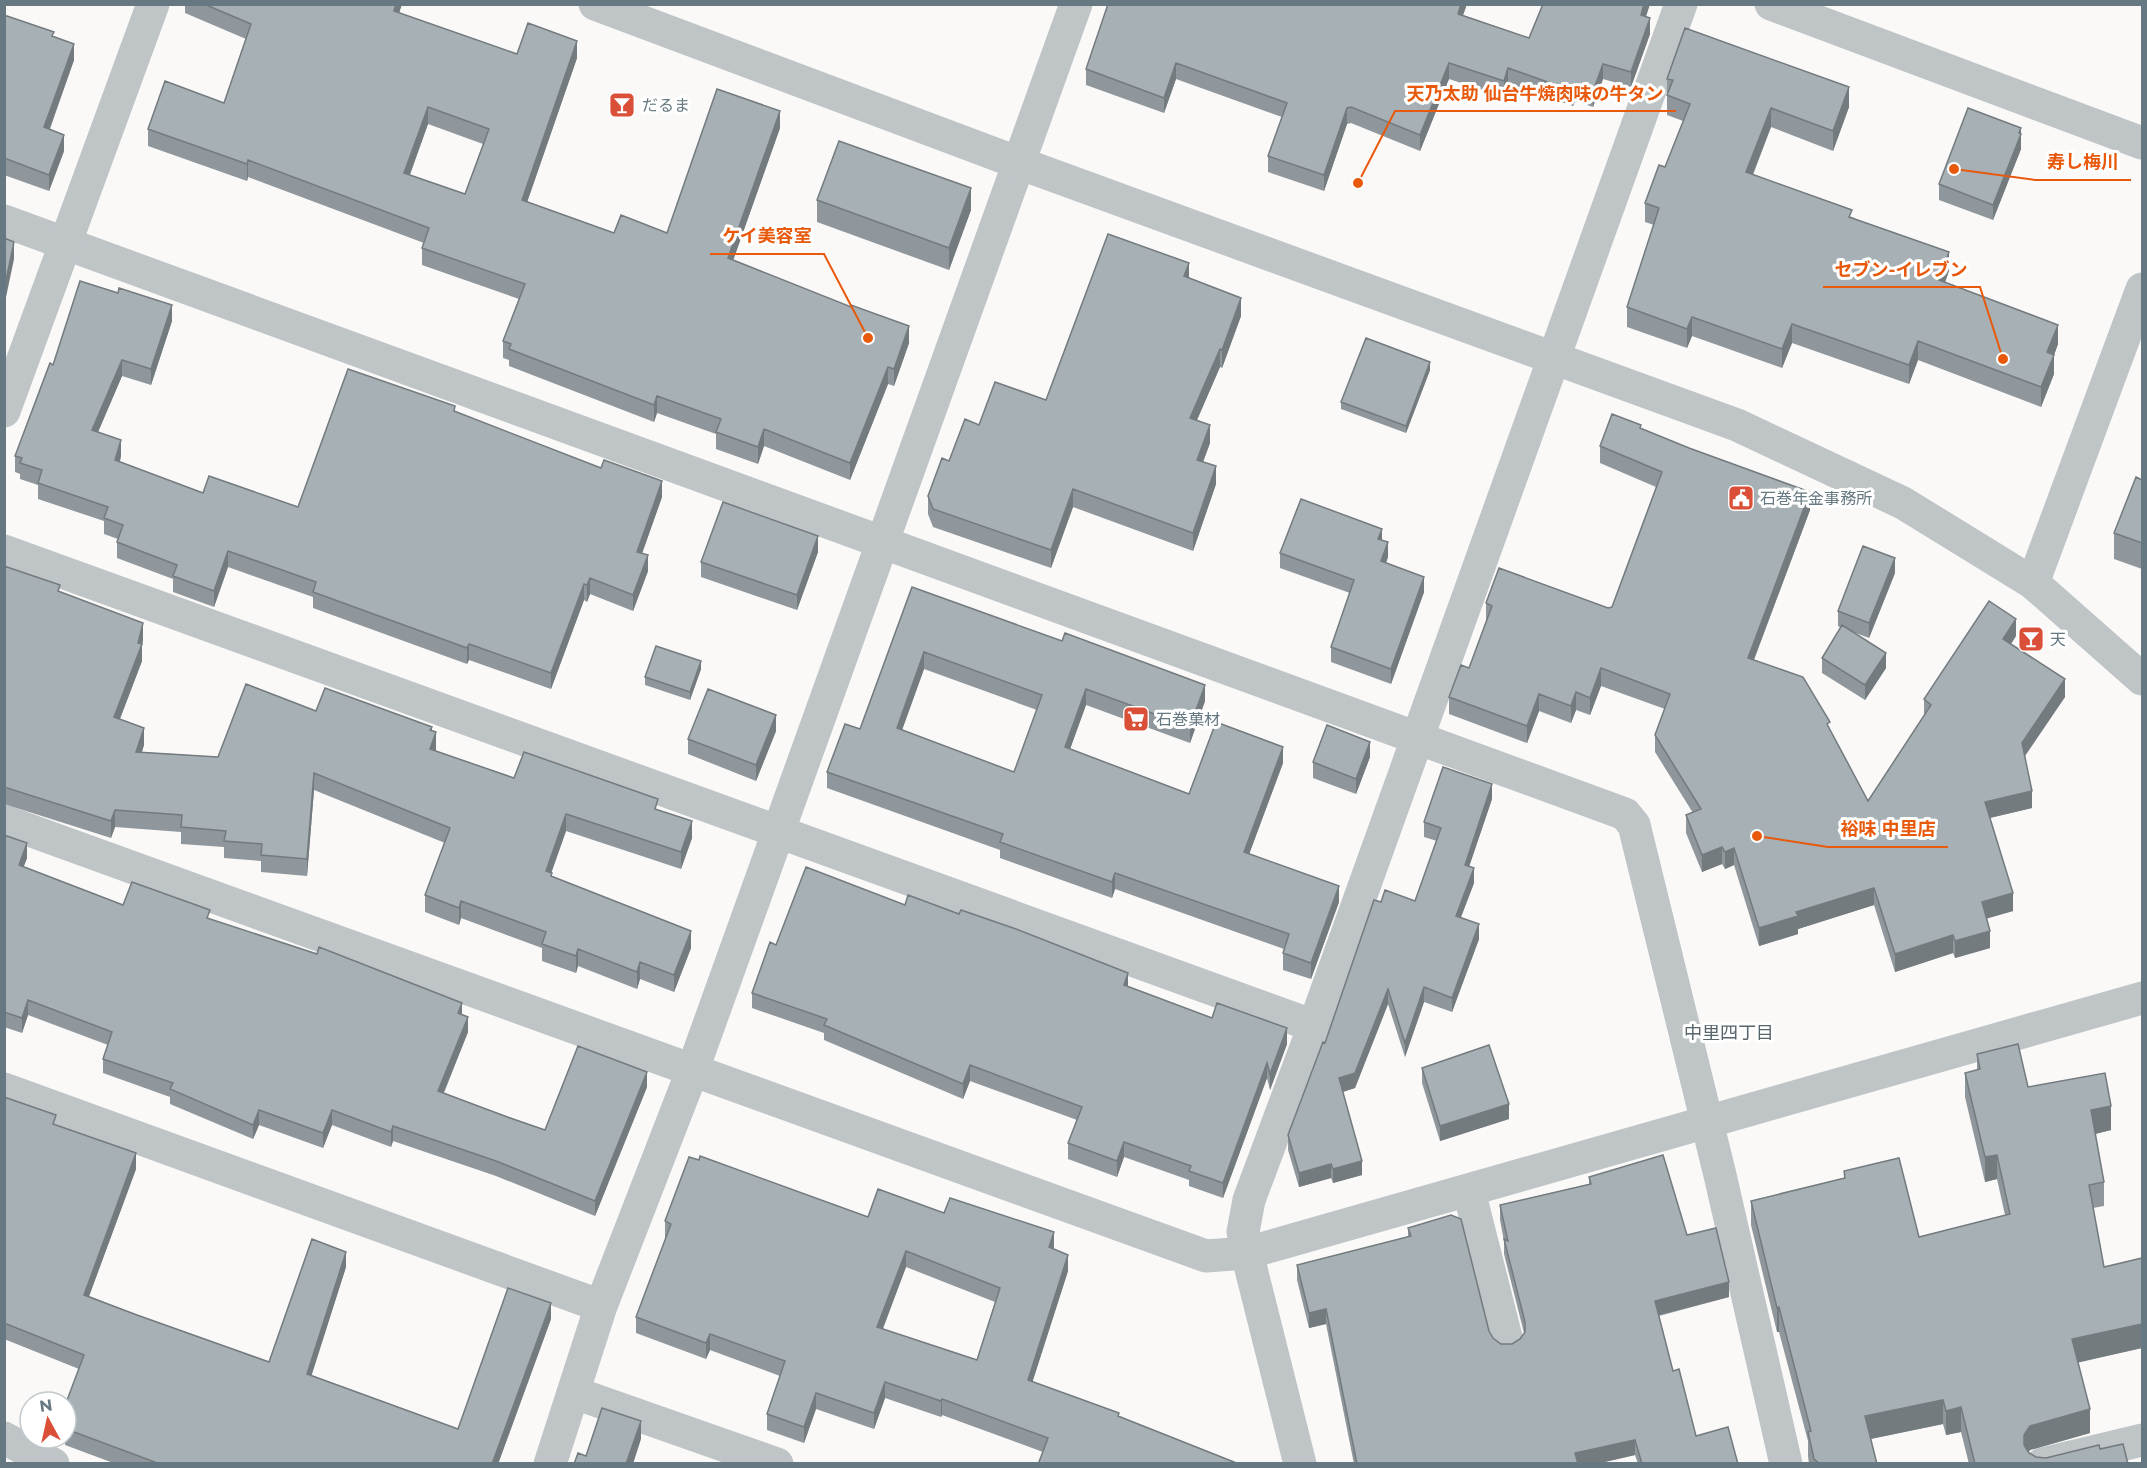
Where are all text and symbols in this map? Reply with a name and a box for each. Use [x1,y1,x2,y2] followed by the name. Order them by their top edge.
[1395,75,1676,111] callout: 天乃太助 仙台牛焼肉味の牛タン
[1406,83,1664,105] text: 天乃太助 仙台牛焼肉味の牛タン
[607,90,637,120] bar icon: だるま
[642,96,690,115] place label: だるま
[2035,144,2131,180] callout: 寿し梅川
[2047,151,2119,173] text: 寿し梅川
[710,218,824,254] callout: ケイ美容室
[722,225,812,247] text: ケイ美容室
[1823,251,1980,287] callout: セブン-イレブン
[1835,259,1967,281] text: セブン-イレブン
[1726,483,1756,513] public building icon: 石巻年金事務所
[1760,489,1872,508] place label: 石巻年金事務所
[2016,624,2046,654] bar icon: 天
[2050,630,2066,649] place label: 天
[1121,704,1151,734] supermarket icon: 石巻菓材
[1156,710,1220,729] place label: 石巻菓材
[1828,811,1948,847] callout: 裕味 中里店
[1840,818,1936,840] text: 裕味 中里店
[1684,1022,1774,1044] district label: 中里四丁目
[18,1390,78,1450] north arrow
[38,1395,54,1416] text: N

